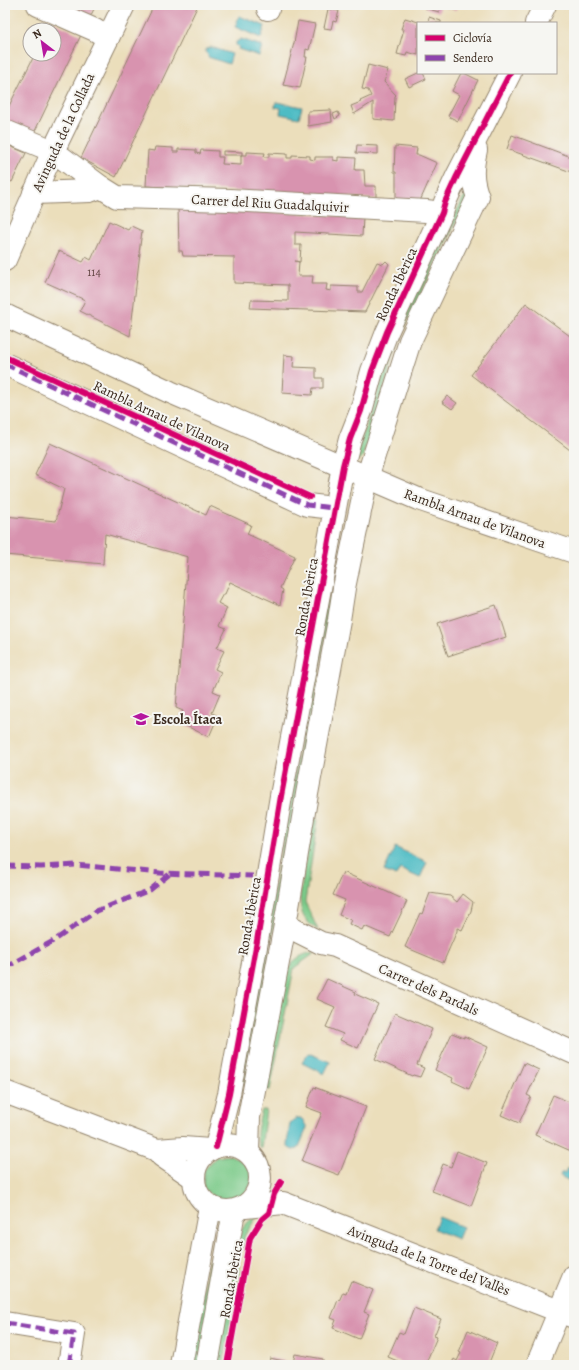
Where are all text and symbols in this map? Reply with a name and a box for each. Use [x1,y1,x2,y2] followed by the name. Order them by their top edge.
[22,22,62,62] north arrow
[417,22,557,74] legend
[30,25,44,42] text: N
[453,30,492,46] text: Ciclovía
[453,50,493,66] text: Sendero
[27,69,100,196] street label: Avinguda de la Collada
[191,190,350,217] street label: Carrer del Riu Guadalquivir
[371,244,422,324] street label: Ronda Ibèrica
[87,264,101,280] house number: 114
[90,376,234,457] street label: Rambla Arnau de Vilanova
[401,484,549,553] street label: Rambla Arnau de Vilanova
[290,556,323,638] street label: Ronda Ibèrica
[132,710,150,728] school or university icon: Escola Ítaca
[153,710,222,729] place label: Escola Ítaca
[233,875,266,957] street label: Ronda Ibèrica
[376,959,482,1020] street label: Carrer dels Pardals
[344,1220,513,1300] street label: Avinguda de la Torre del Vallès
[215,1238,248,1320] street label: Ronda Ibèrica

